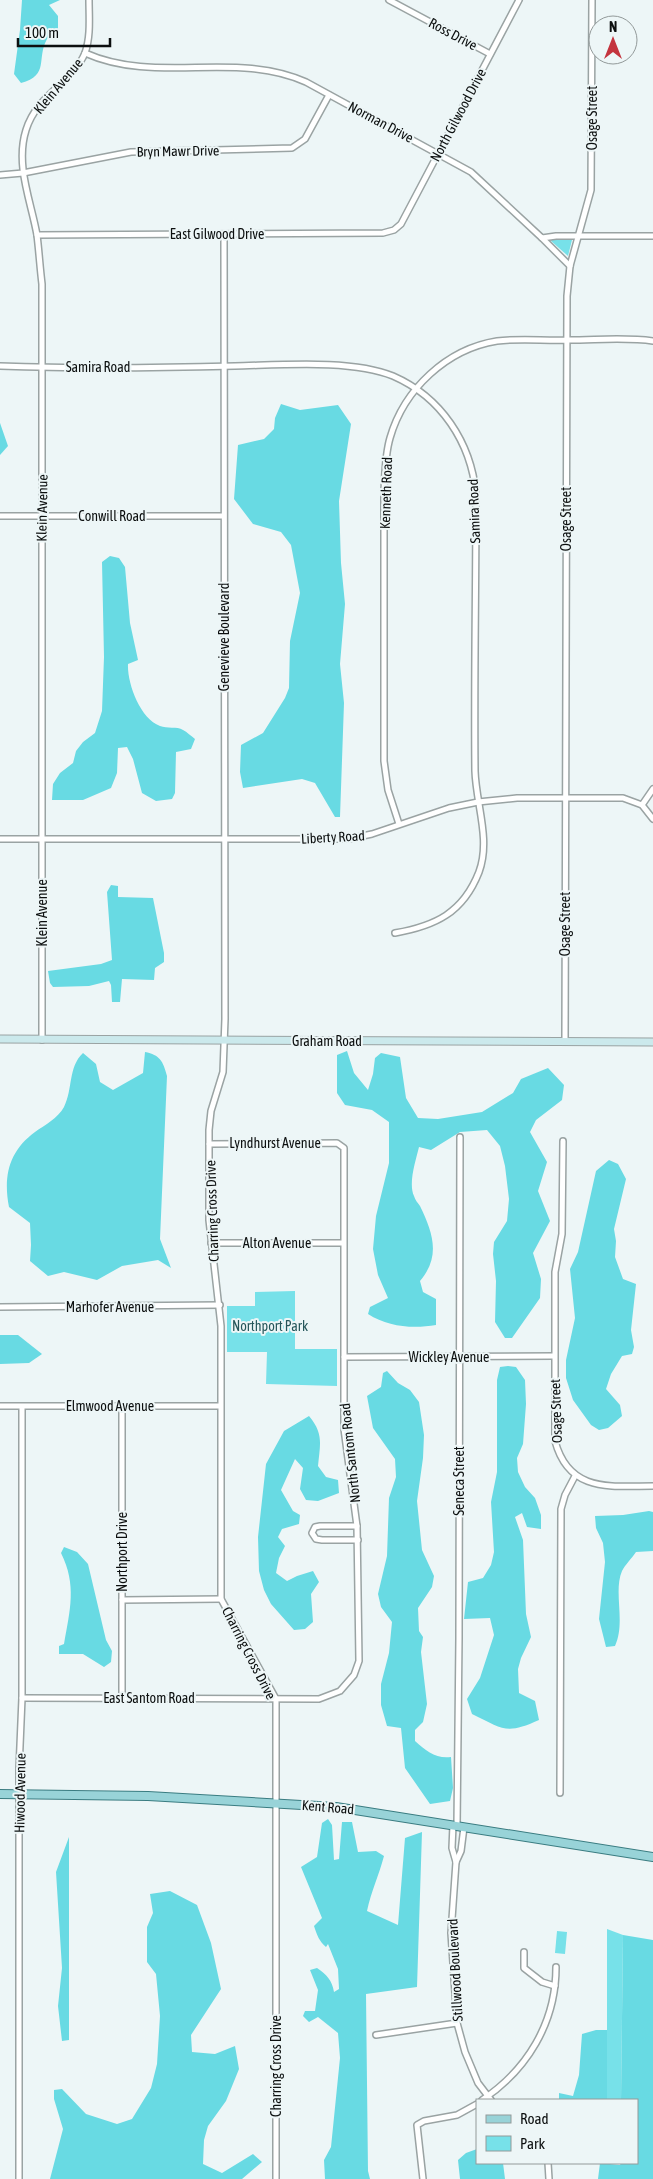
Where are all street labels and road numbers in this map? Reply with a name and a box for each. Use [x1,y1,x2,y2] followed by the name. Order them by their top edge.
[426,15,480,53] street label: Ross Drive
[30,55,86,117] street label: Klein Avenue
[427,66,489,164] street label: North Gilwood Drive
[584,86,600,150] street label: Osage Street
[346,98,416,146] street label: Norman Drive
[137,142,219,160] street label: Bryn Mawr Drive
[170,226,264,242] street label: East Gilwood Drive
[66,359,130,375] street label: Samira Road
[377,457,395,529] street label: Kenneth Road
[33,474,51,542] street label: Klein Avenue
[465,478,483,544] street label: Samira Road
[558,487,574,551] street label: Osage Street
[78,508,146,524] street label: Conwill Road
[216,583,232,691] street label: Genevieve Boulevard
[301,827,365,847] street label: Liberty Road
[34,879,50,947] street label: Klein Avenue
[557,892,573,956] street label: Osage Street
[292,1033,362,1049] street label: Graham Road
[229,1135,321,1151] street label: Lyndhurst Avenue
[202,1160,222,1262] street label: Charring Cross Drive
[243,1235,311,1251] street label: Alton Avenue
[66,1299,154,1315] street label: Marhofer Avenue
[409,1349,489,1365] street label: Wickley Avenue
[547,1379,565,1443] street label: Osage Street
[66,1398,154,1414] street label: Elmwood Avenue
[337,1402,363,1504] street label: North Santom Road
[451,1446,467,1516] street label: Seneca Street
[114,1512,130,1592] street label: Northport Drive
[219,1604,279,1702] street label: Charring Cross Drive
[103,1690,195,1706] street label: East Santom Road
[11,1753,29,1833] street label: Hiwood Avenue
[301,1797,355,1817] street label: Kent Road
[444,1918,466,2022] street label: Stillwood Boulevard
[268,2015,284,2117] street label: Charring Cross Drive

